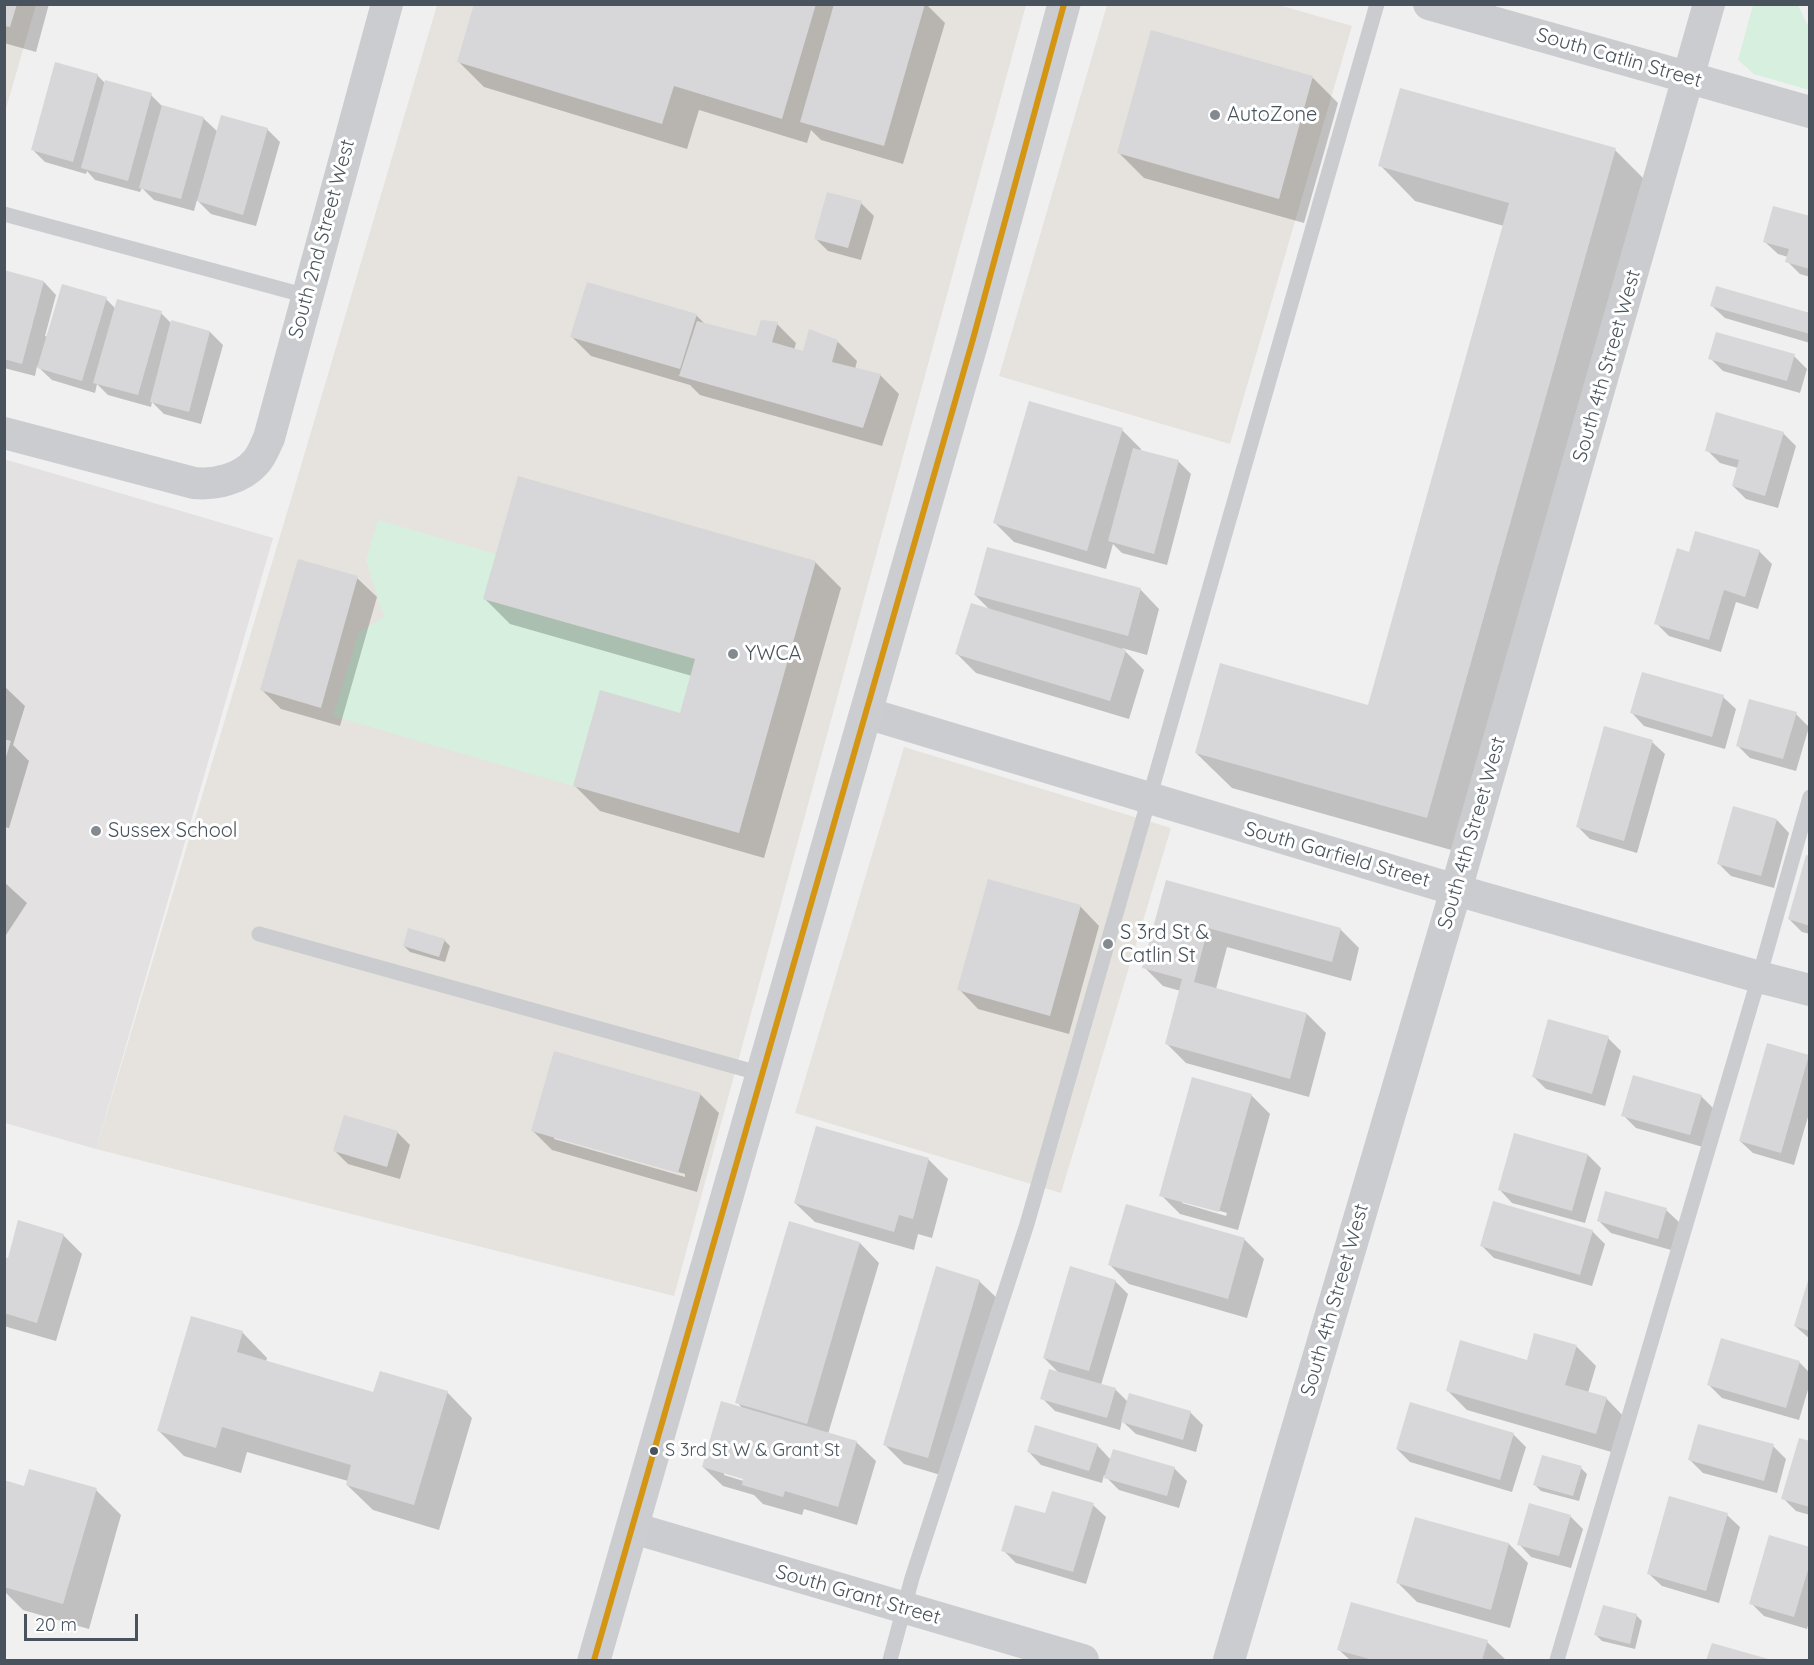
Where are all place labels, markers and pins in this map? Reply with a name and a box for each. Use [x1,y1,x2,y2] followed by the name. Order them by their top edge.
[1227,103,1317,127] place label: AutoZone
[1208,108,1222,122] marker: AutoZone
[745,642,801,666] place label: YWCA
[726,647,740,661] marker: YWCA
[108,819,237,843] place label: Sussex School
[89,824,103,838] marker: Sussex School
[1120,921,1209,968] place label: S 3rd St & Catlin St
[1101,937,1115,951] marker: S 3rd St & Catlin St
[665,1440,840,1462] place label: S 3rd St W & Grant St
[648,1445,660,1457] marker: S 3rd St W & Grant St

